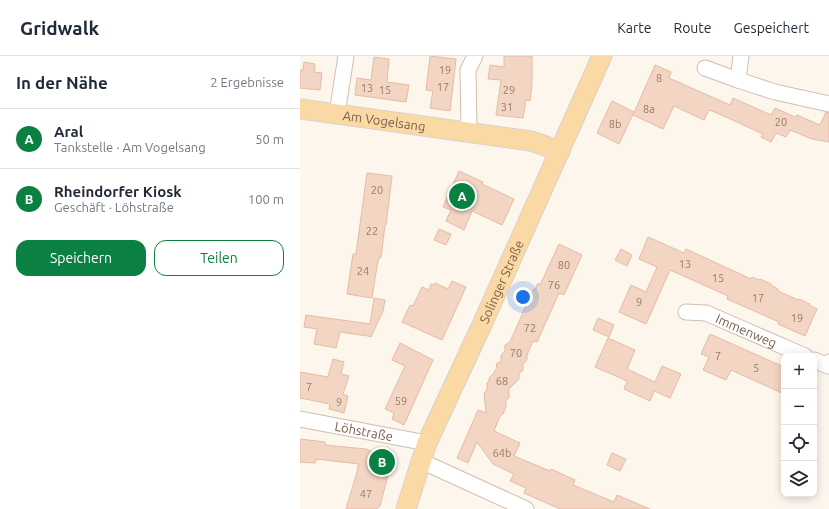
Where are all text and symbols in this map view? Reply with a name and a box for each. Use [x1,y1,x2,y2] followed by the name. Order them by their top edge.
[20,17,99,39] text: Gridwalk
[617,20,651,36] text: Karte
[673,20,712,36] text: Route
[734,20,809,36] text: Gespeichert
[439,64,451,76] house number: 19
[656,72,662,84] house number: 8
[16,73,108,92] text: In der Nähe
[210,75,284,89] text: 2 Ergebnisse
[437,81,449,93] house number: 17
[361,82,373,94] house number: 13
[379,84,391,96] house number: 15
[503,84,515,96] house number: 29
[501,101,513,113] house number: 31
[643,103,655,115] house number: 8a
[342,108,426,133] street label: Am Vogelsang
[775,116,787,128] house number: 20
[609,118,621,130] house number: 8b
[54,123,83,140] text: Aral
[24,132,34,146] text: A
[255,132,284,146] text: 50 m
[54,140,206,154] text: Tankstelle · Am Vogelsang
[449,181,475,211] pin: A
[54,183,182,200] text: Rheindorfer Kiosk
[371,184,383,196] house number: 20
[25,192,33,206] text: B
[248,192,284,206] text: 100 m
[54,200,174,214] text: Geschäft · Löhstraße
[366,225,378,237] house number: 22
[477,238,526,325] street label: Solinger Straße
[16,240,146,276] button: Speichern
[154,240,284,276] button: Teilen
[679,258,691,270] house number: 13
[558,259,570,271] house number: 80
[357,265,369,277] house number: 24
[712,272,724,284] house number: 15
[548,279,560,291] house number: 76
[513,287,533,307] your location
[752,292,764,304] house number: 17
[636,296,642,308] house number: 9
[714,311,779,350] street label: Immenweg
[791,312,803,324] house number: 19
[524,322,536,334] house number: 72
[510,347,522,359] house number: 70
[715,350,721,362] house number: 7
[781,353,817,497] map controls
[781,353,817,389] button: +
[753,362,759,374] house number: 5
[496,375,508,387] house number: 68
[306,381,312,393] house number: 7
[781,389,817,425] button: −
[395,395,407,407] house number: 59
[336,396,342,408] house number: 9
[334,419,394,443] street label: Löhstraße
[781,425,817,461] button: locate
[369,447,395,477] pin: B
[493,447,511,459] house number: 64b
[781,461,817,497] button: layers
[360,488,372,500] house number: 47

